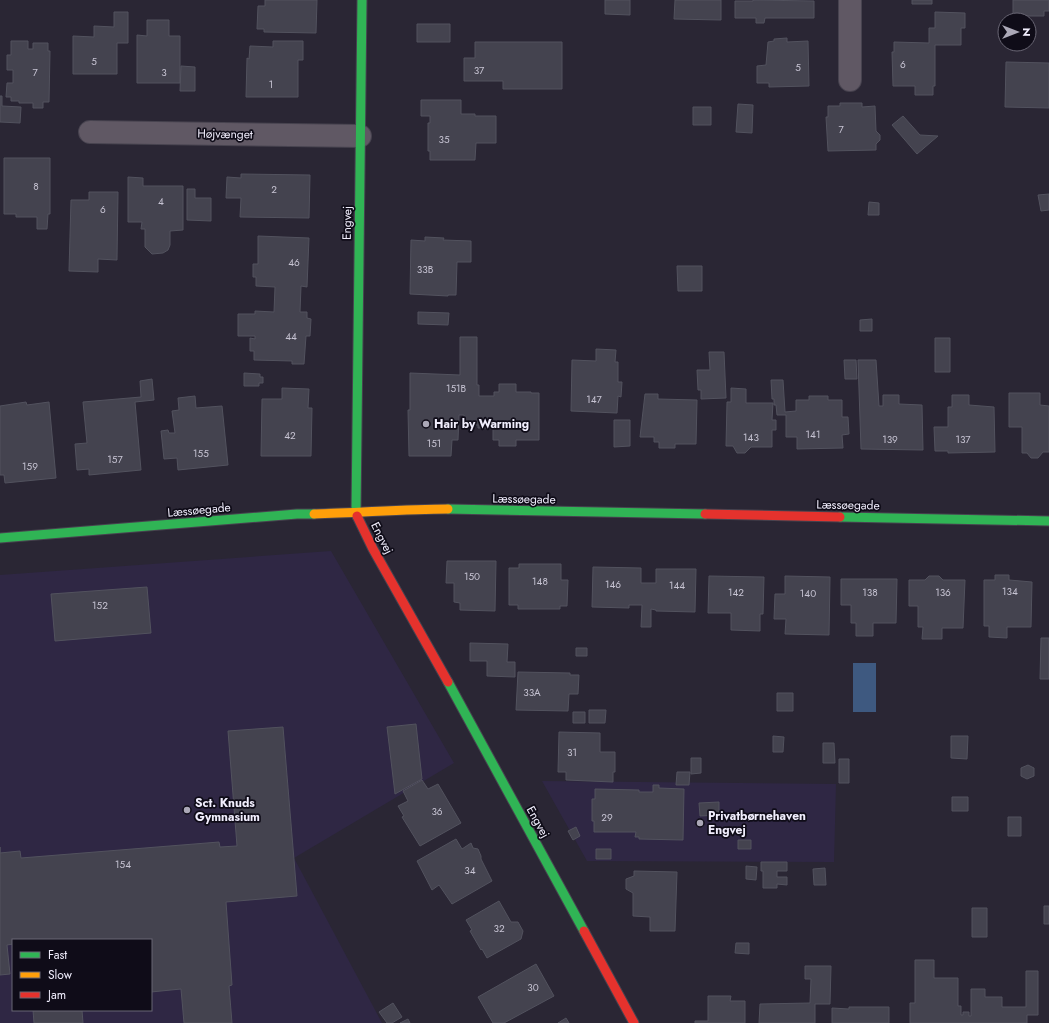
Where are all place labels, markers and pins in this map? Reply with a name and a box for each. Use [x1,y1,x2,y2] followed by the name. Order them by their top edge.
[434,415,529,433] place label: Hair by Warming
[421,419,431,429] marker: Hair by Warming
[195,794,260,826] place label: Sct. Knuds Gymnasium
[182,805,192,815] marker: Sct. Knuds Gymnasium
[708,807,806,839] place label: Privatbørnehaven Engvej
[695,818,705,828] marker: Privatbørnehaven Engvej

